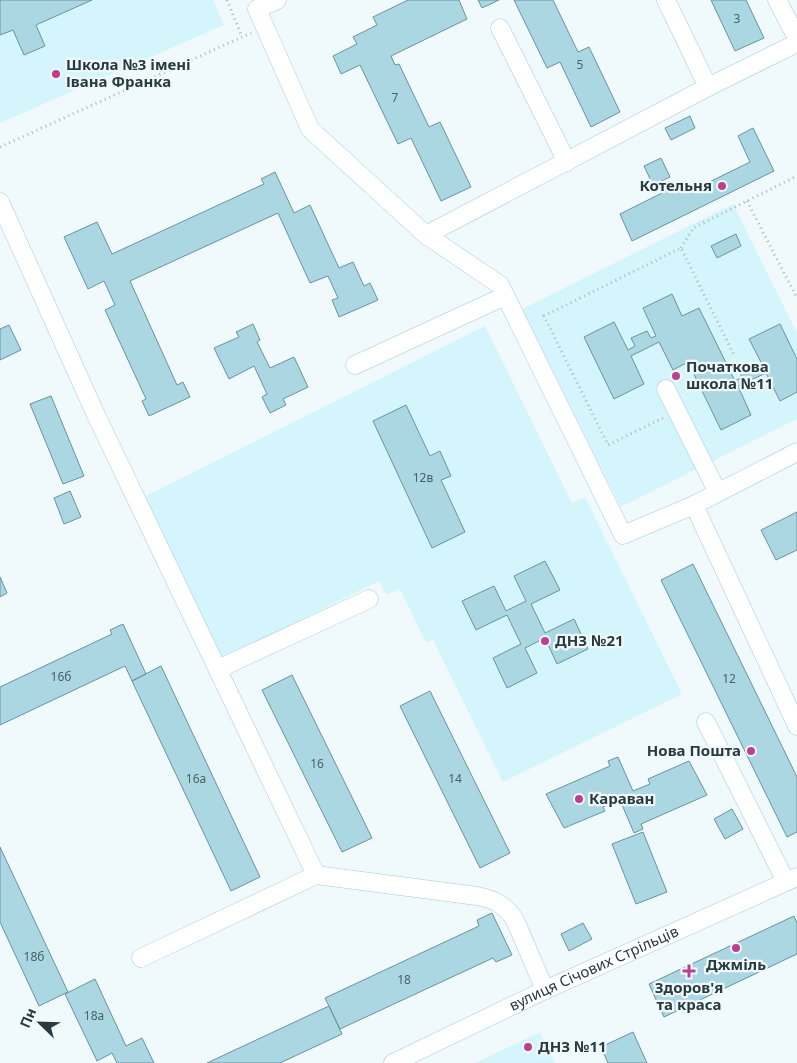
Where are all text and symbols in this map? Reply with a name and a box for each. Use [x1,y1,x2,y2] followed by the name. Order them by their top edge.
[734,10,741,27] house number: 3
[66,54,191,91] place label: Школа №3 імені Івана Франка
[577,56,584,73] house number: 5
[50,68,62,80] marker: Школа №3 імені Івана Франка
[392,89,399,106] house number: 7
[639,175,712,195] place label: Котельня
[716,180,728,192] marker: Котельня
[686,356,773,393] place label: Початкова школа №11
[670,370,682,382] marker: Початкова школа №11
[413,469,433,486] house number: 12в
[555,630,624,650] place label: ДНЗ №21
[539,635,551,647] marker: ДНЗ №21
[51,668,71,685] house number: 16б
[722,670,736,687] house number: 12
[647,740,741,760] place label: Нова Пошта
[745,745,757,757] marker: Нова Пошта
[310,755,324,772] house number: 16
[186,770,206,787] house number: 16а
[448,770,462,787] house number: 14
[589,788,654,808] place label: Караван
[573,793,585,805] marker: Караван
[505,921,681,1015] street label: вулиця Січових Стрільців
[730,942,742,954] marker: Джміль
[24,948,44,965] house number: 18б
[706,954,766,974] place label: Джміль
[683,965,695,977] marker: Здоров'я та краса
[397,971,411,988] house number: 18
[655,977,723,1014] place label: Здоров'я та краса
[15,998,65,1048] north arrow
[15,1005,40,1031] text: Пн
[84,1007,104,1024] house number: 18а
[538,1036,607,1056] place label: ДНЗ №11
[522,1041,534,1053] marker: ДНЗ №11

